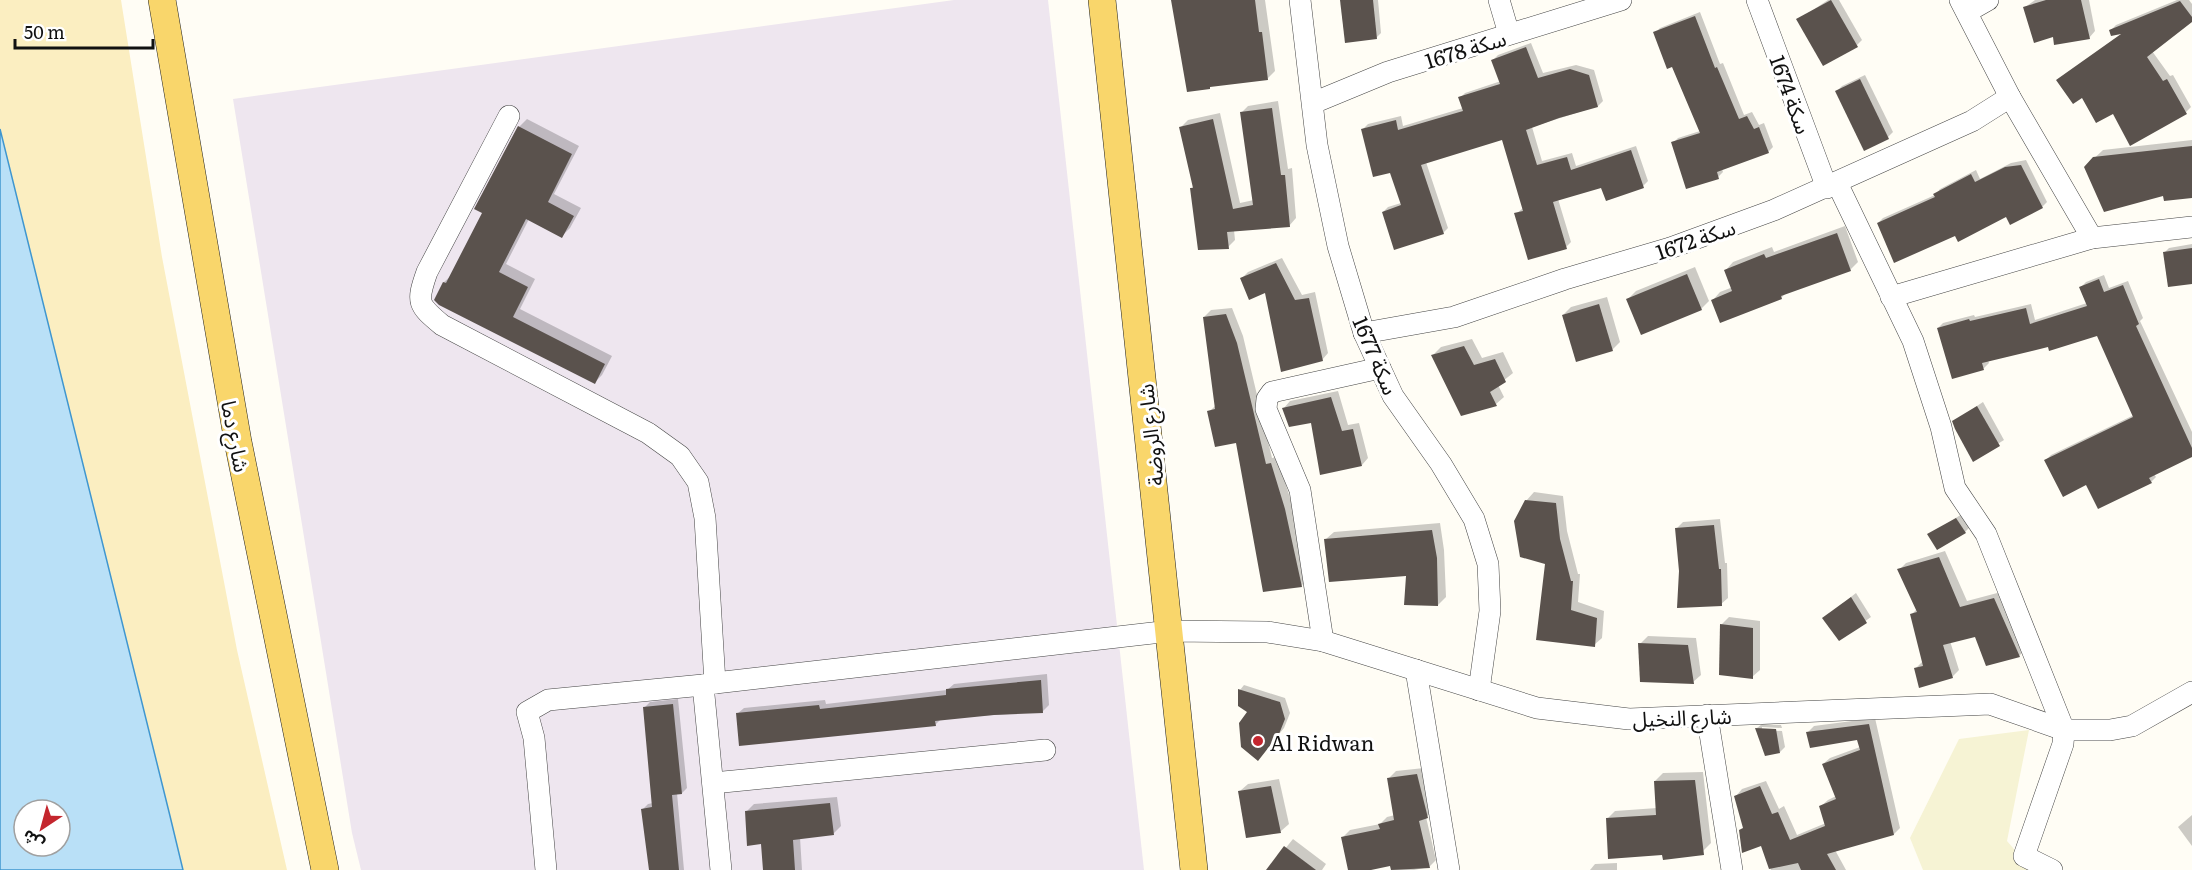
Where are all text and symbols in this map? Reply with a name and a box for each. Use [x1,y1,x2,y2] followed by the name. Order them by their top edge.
[15,12,153,50] scale bar
[24,18,65,45] text: 50 m
[1420,21,1510,75] street label: سكة 1678
[1763,50,1821,138] street label: سكة 1674
[1651,210,1739,266] street label: سكة 1672
[1347,311,1407,399] street label: سكة 1677
[1128,382,1172,488] street label: شارع الروضة
[213,398,259,475] street label: شارع دما
[1632,699,1732,735] street label: شارع النخيل
[1270,726,1374,757] place label: Al Ridwan
[1251,734,1265,748] marker: Al Ridwan
[12,798,72,858] north arrow
[17,825,49,857] text: ش

